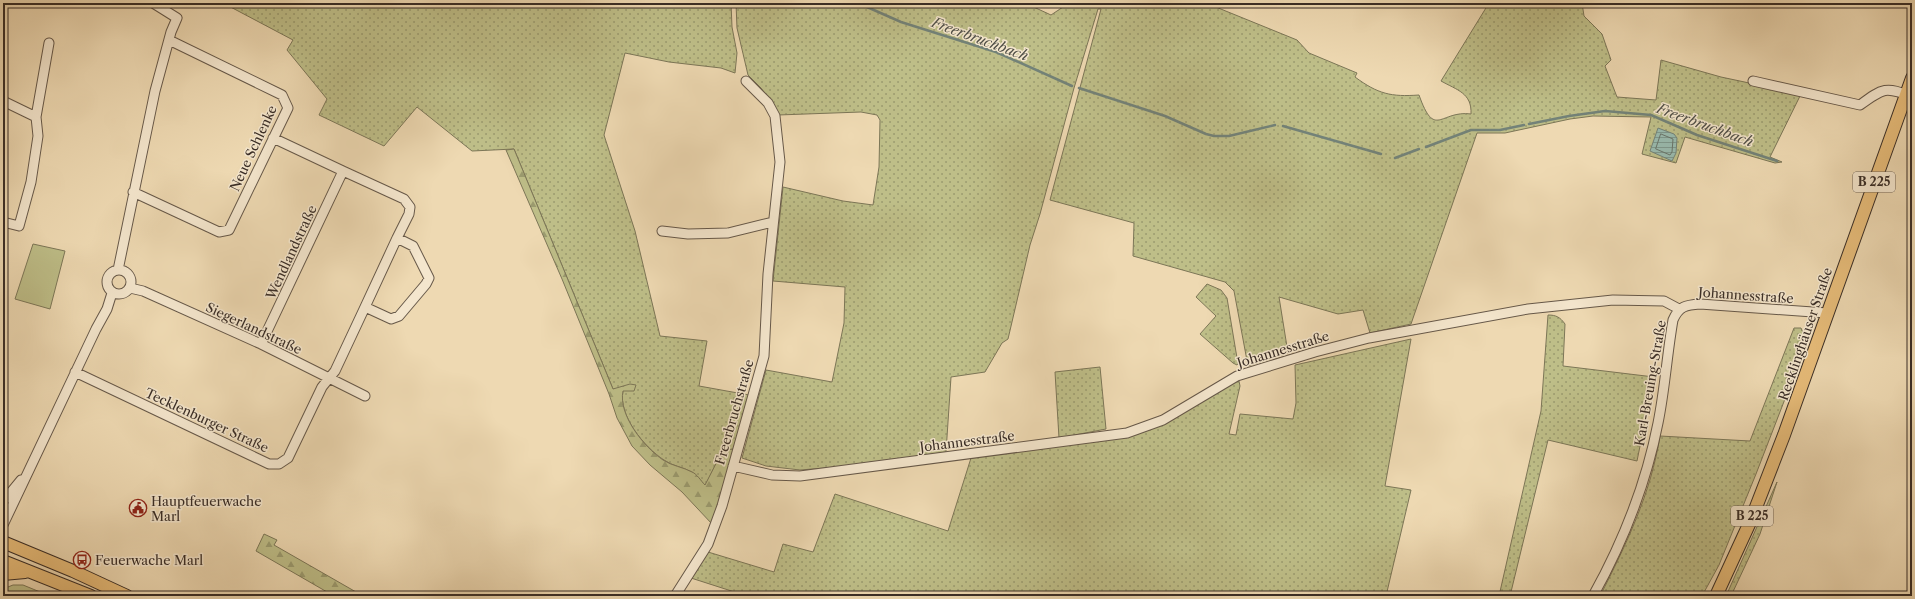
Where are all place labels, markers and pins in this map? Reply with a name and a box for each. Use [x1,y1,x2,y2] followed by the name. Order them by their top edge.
[151,493,262,524] place label: Hauptfeuerwache Marl
[128,498,148,518] public building icon: Hauptfeuerwache Marl
[72,550,92,570] bus stop icon: Feuerwache Marl
[95,552,203,568] place label: Feuerwache Marl

